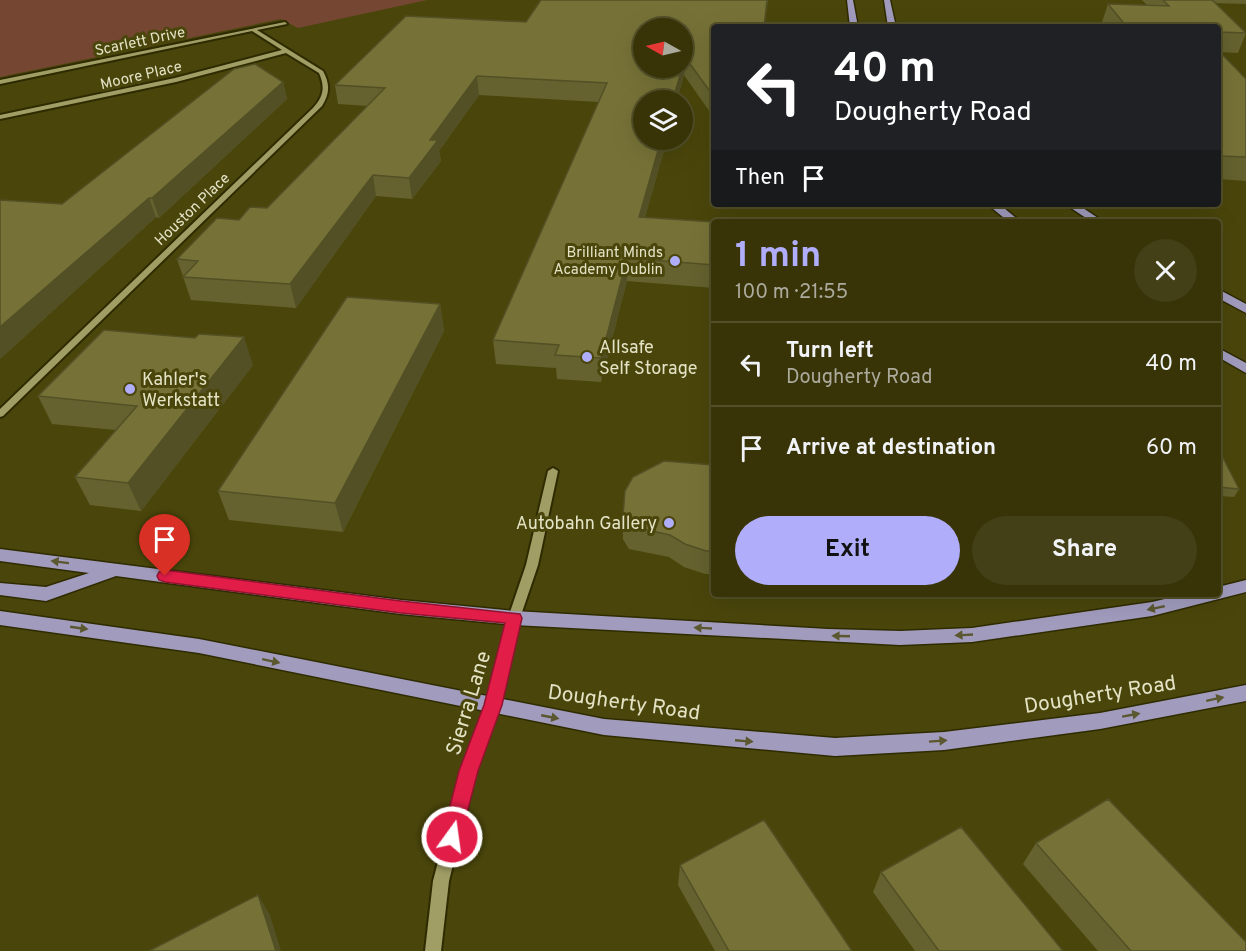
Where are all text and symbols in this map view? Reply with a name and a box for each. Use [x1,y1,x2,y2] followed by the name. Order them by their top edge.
[633,18,693,78] north arrow
[633,18,693,150] map controls
[93,24,187,61] street label: Scarlett Drive
[834,44,936,97] text: 40 m
[735,48,813,126] icon: left
[99,58,184,95] street label: Moore Place
[633,90,693,150] button: layers
[834,96,1032,130] text: Dougherty Road
[797,162,830,195] icon: arrive
[735,165,785,192] text: Then
[151,169,235,251] street label: Houston Place
[735,234,821,280] text: 1 min
[1134,239,1197,302] button: close
[553,244,663,280] place label: Brilliant Minds Academy Dublin
[668,254,682,268] marker: Brilliant Minds Academy Dublin
[735,280,848,306] text: 100 m · 21:55
[599,337,697,381] place label: Allsafe Self Storage
[786,338,874,365] text: Turn left
[735,348,768,381] icon: left
[580,350,594,364] marker: Allsafe Self Storage
[1145,351,1197,378] text: 40 m
[786,365,932,391] text: Dougherty Road
[142,369,220,413] place label: Kahler's Werkstatt
[123,382,137,396] marker: Kahler's Werkstatt
[735,432,768,465] icon: arrive
[786,435,996,462] text: Arrive at destination
[1146,435,1197,462] text: 60 m
[516,513,657,536] place label: Autobahn Gallery
[139,514,190,576] pin
[662,516,676,530] marker: Autobahn Gallery
[735,516,960,585] button: Exit
[972,516,1197,585] button: Share
[148,523,181,556] icon: arrive
[51,558,70,567] one-way arrow
[1147,603,1166,613] one-way arrow
[69,623,88,633] one-way arrow
[693,623,712,632] one-way arrow
[832,631,851,641] one-way arrow
[954,631,973,640] one-way arrow
[441,648,498,759] street label: Sierra Lane
[262,657,281,666] one-way arrow
[1022,670,1178,721] street label: Dougherty Road
[546,679,702,728] street label: Dougherty Road
[1206,694,1224,704] one-way arrow
[1122,710,1141,719] one-way arrow
[541,713,560,722] one-way arrow
[734,736,753,746] one-way arrow
[929,737,948,746] one-way arrow
[420,805,484,869] position arrow

